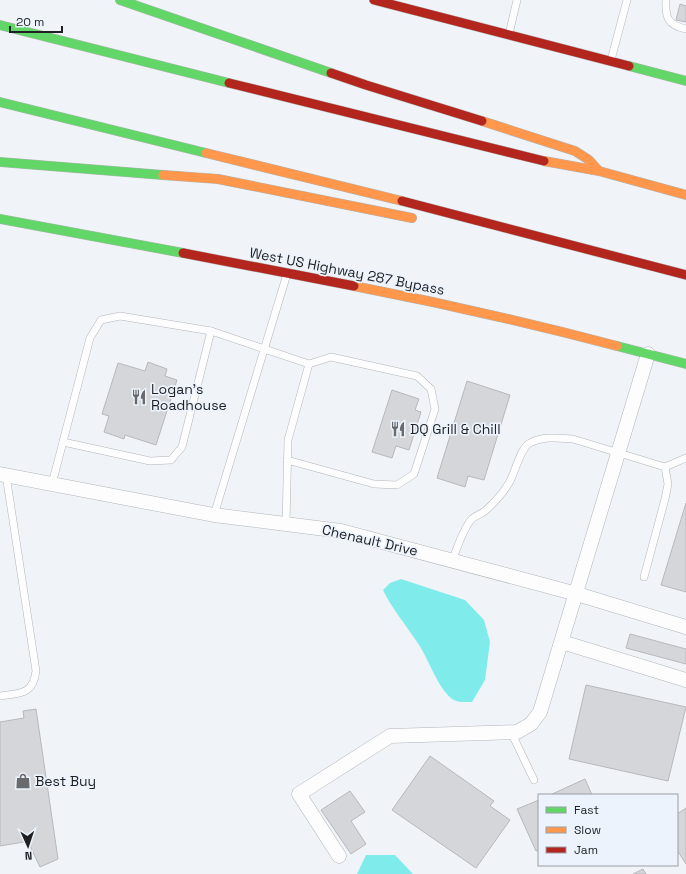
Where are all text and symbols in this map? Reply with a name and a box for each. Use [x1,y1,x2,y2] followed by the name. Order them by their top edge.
[10,8,62,34] scale bar
[16,14,44,30] text: 20 m
[248,243,446,299] street label: West US Highway 287 Bypass
[151,380,227,414] place label: Logan's Roadhouse
[130,388,148,406] restaurant icon: Logan's Roadhouse
[389,420,407,438] restaurant icon: DQ Grill & Chill
[410,420,501,438] place label: DQ Grill & Chill
[320,520,420,560] street label: Chenault Drive
[14,772,32,790] shop icon: Best Buy
[35,772,96,790] place label: Best Buy
[538,794,678,866] legend
[574,802,599,818] text: Fast
[574,822,601,838] text: Slow
[8,826,48,866] north arrow
[574,842,598,858] text: Jam
[24,849,33,863] text: N

